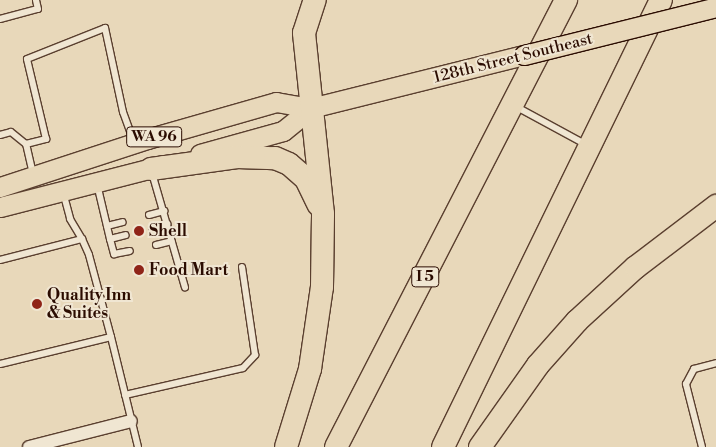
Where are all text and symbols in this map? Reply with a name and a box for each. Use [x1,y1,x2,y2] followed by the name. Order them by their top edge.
[431,29,595,87] street label: 128th Street Southeast
[125,124,183,150] road number: WA 96
[149,221,187,241] place label: Shell
[133,225,145,237] marker: Shell
[149,260,228,280] place label: Food Mart
[133,264,145,276] marker: Food Mart
[411,264,439,290] road number: I 5
[47,285,131,323] place label: Quality Inn & Suites
[31,298,43,310] marker: Quality Inn & Suites

